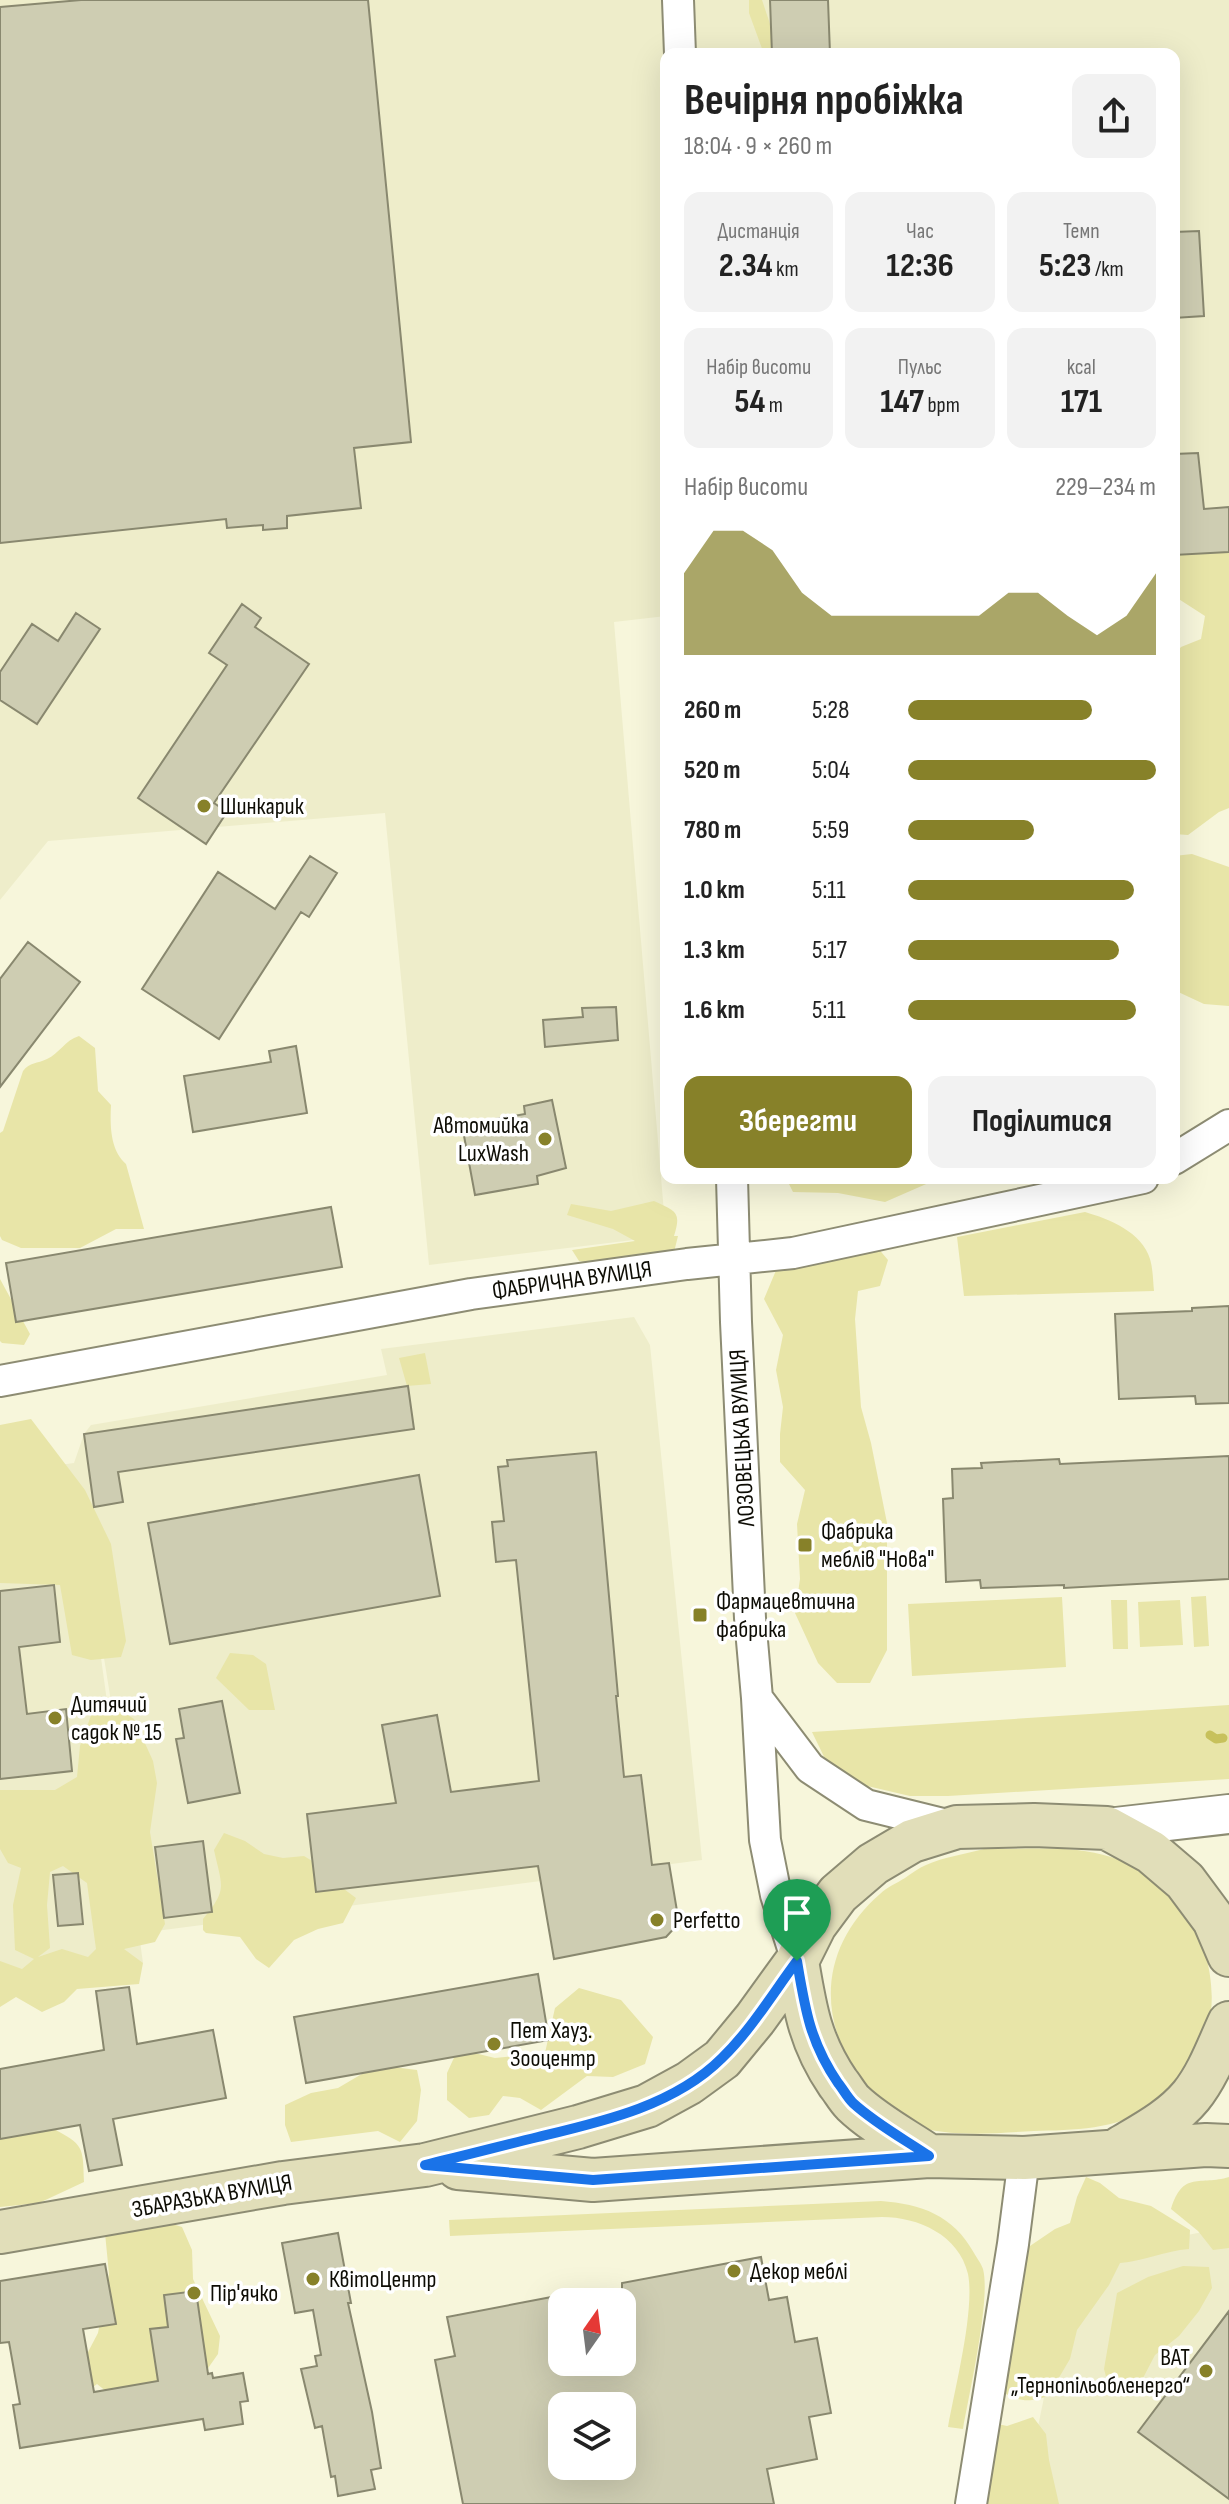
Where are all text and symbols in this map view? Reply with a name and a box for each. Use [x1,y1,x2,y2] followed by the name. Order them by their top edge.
[684,74,964,127] text: Вечірня пробіжка
[1072,74,1156,158] button: share
[684,131,832,162] text: 18:04 · 9 × 260 m
[718,218,800,245] text: Дистанція
[906,218,934,245] text: Час
[1063,218,1100,245] text: Темп
[719,245,773,286] text: 2.34
[886,245,954,286] text: 12:36
[1039,245,1092,286] text: 5:23
[773,256,799,283] text: km
[1092,256,1124,283] text: /km
[706,354,811,381] text: Набір висоти
[898,354,942,381] text: Пульс
[1067,354,1096,381] text: kcal
[734,381,765,422] text: 54
[880,381,924,422] text: 147
[1061,381,1102,422] text: 171
[765,392,783,419] text: m
[924,392,960,419] text: bpm
[684,472,808,503] text: Набір висоти
[1055,472,1156,503] text: 229–234 m
[684,695,741,726] text: 260 m
[812,695,849,726] text: 5:28
[684,755,740,786] text: 520 m
[812,755,850,786] text: 5:04
[220,792,305,821] place label: Шинкарик
[195,797,213,815] marker: Шинкарик
[684,815,741,846] text: 780 m
[812,815,849,846] text: 5:59
[684,875,745,906] text: 1.0 km
[812,875,846,906] text: 5:11
[684,935,745,966] text: 1.3 km
[812,935,847,966] text: 5:17
[684,995,745,1026] text: 1.6 km
[812,995,846,1026] text: 5:11
[684,1076,912,1168] button: Зберегти
[928,1076,1156,1168] button: Поділитися
[433,1111,529,1168] place label: Автомийка LuxWash
[536,1130,554,1148] marker: Автомийка LuxWash
[490,1254,654,1306] street label: ФАБРИЧНА ВУЛИЦЯ
[723,1349,761,1528] street label: ЛОЗОВЕЦЬКА ВУЛИЦЯ
[821,1517,934,1574] place label: Фабрика меблів "Нова"
[796,1536,814,1554] marker: Фабрика меблів "Нова"
[716,1587,855,1644] place label: Фармацевтична фабрика
[691,1606,709,1624] marker: Фармацевтична фабрика
[71,1690,162,1747] place label: Дитячий садок № 15
[46,1709,64,1727] marker: Дитячий садок № 15
[763,1879,831,1961] pin
[775,1891,819,1935] icon: arrive
[673,1906,740,1935] place label: Perfetto
[648,1911,666,1929] marker: Perfetto
[510,2016,596,2073] place label: Пет Хауз. Зооцентр
[485,2035,503,2053] marker: Пет Хауз. Зооцентр
[130,2168,294,2224] street label: ЗБАРАЗЬКА ВУЛИЦЯ
[750,2257,848,2286] place label: Декор меблі
[725,2262,743,2280] marker: Декор меблі
[329,2265,437,2294] place label: КвітоЦентр
[304,2270,322,2288] marker: КвітоЦентр
[210,2279,278,2308] place label: Пір'ячко
[185,2284,203,2302] marker: Пір'ячко
[548,2288,636,2376] north arrow
[548,2288,636,2480] map controls
[1011,2343,1190,2400] place label: ВАТ „Тернопільобленерго“
[1197,2362,1215,2380] marker: ВАТ „Тернопільобленерго“
[548,2392,636,2480] button: layers

